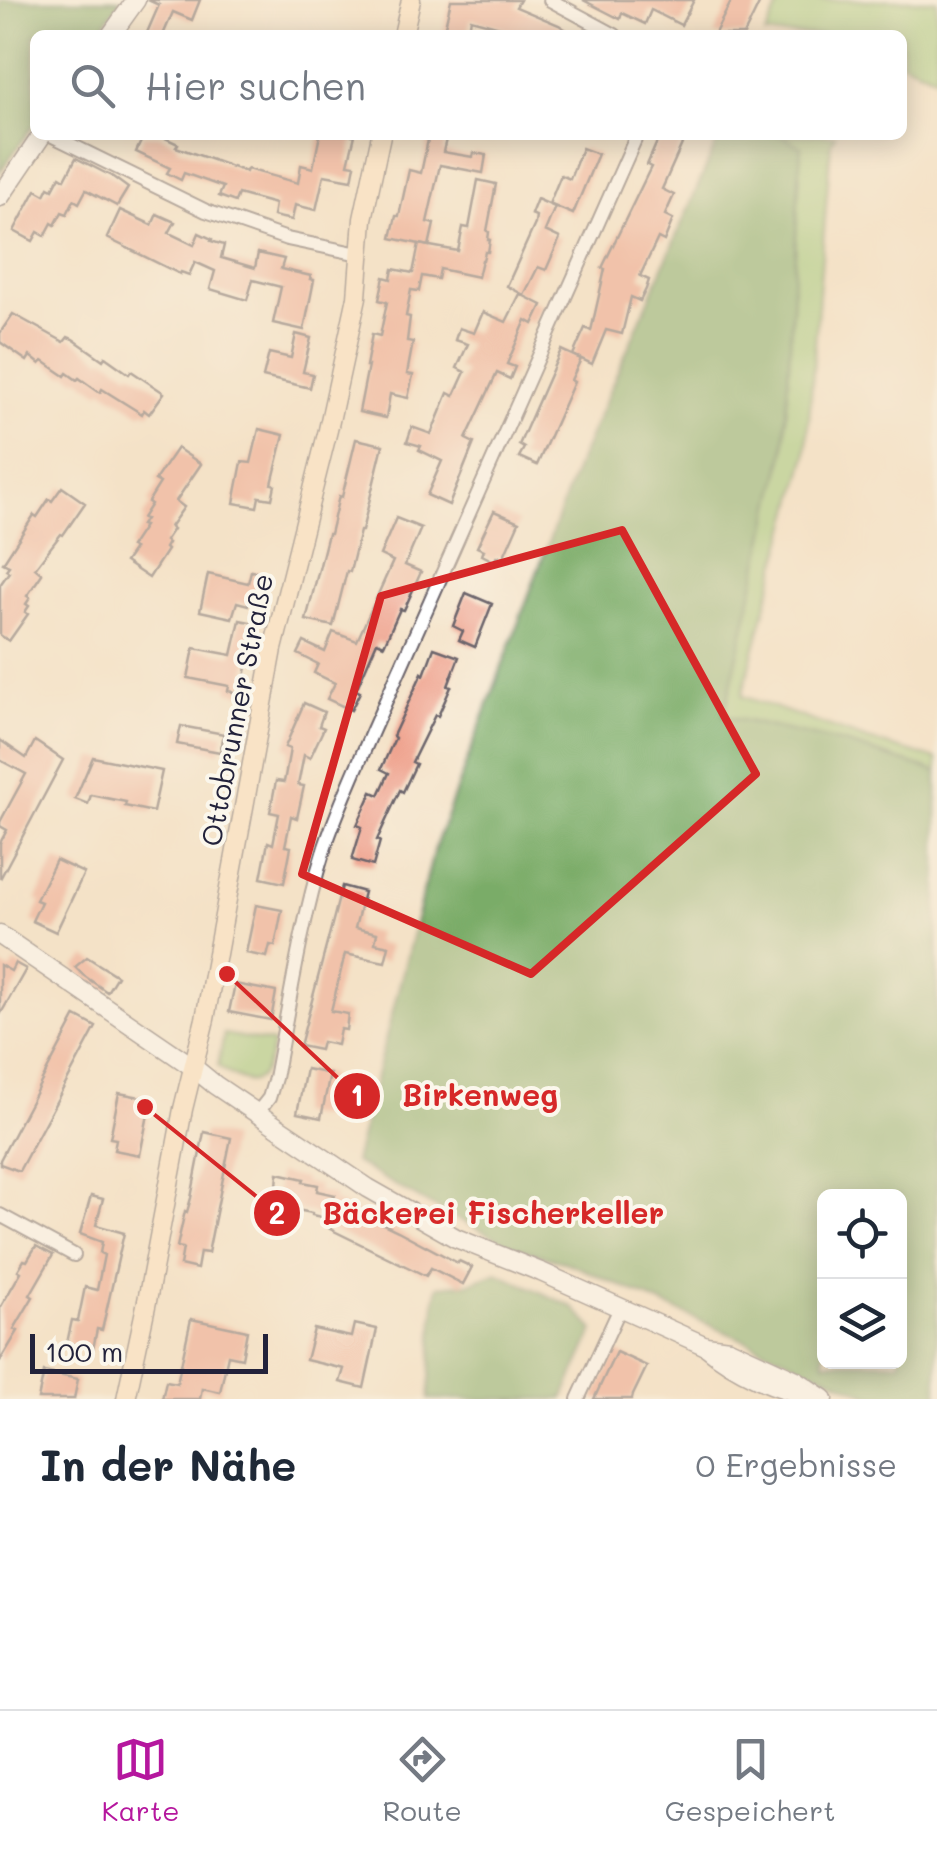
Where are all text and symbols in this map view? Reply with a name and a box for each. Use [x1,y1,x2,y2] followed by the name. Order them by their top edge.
[30,30,907,140] search box
[65,58,120,113] icon: search
[145,60,366,110] text: Hier suchen
[192,571,280,849] street label: Ottobrunner Straße
[332,1066,578,1126] callout: Birkenweg
[350,1074,364,1114] text: 1
[402,1074,558,1114] text: Birkenweg
[252,1183,684,1243] callout: Bäckerei Fischerkeller
[817,1189,907,1369] map controls
[817,1189,907,1279] button: locate
[269,1192,285,1232] text: 2
[322,1192,664,1232] text: Bäckerei Fischerkeller
[817,1279,907,1369] button: layers
[30,1329,268,1374] scale bar
[45,1333,123,1369] text: 100 m
[40,1437,296,1492] text: In der Nähe
[695,1443,897,1485] text: 0 Ergebnisse
[101,1732,180,1828] tab: Karte
[382,1732,462,1828] tab: Route
[665,1732,836,1828] tab: Gespeichert

